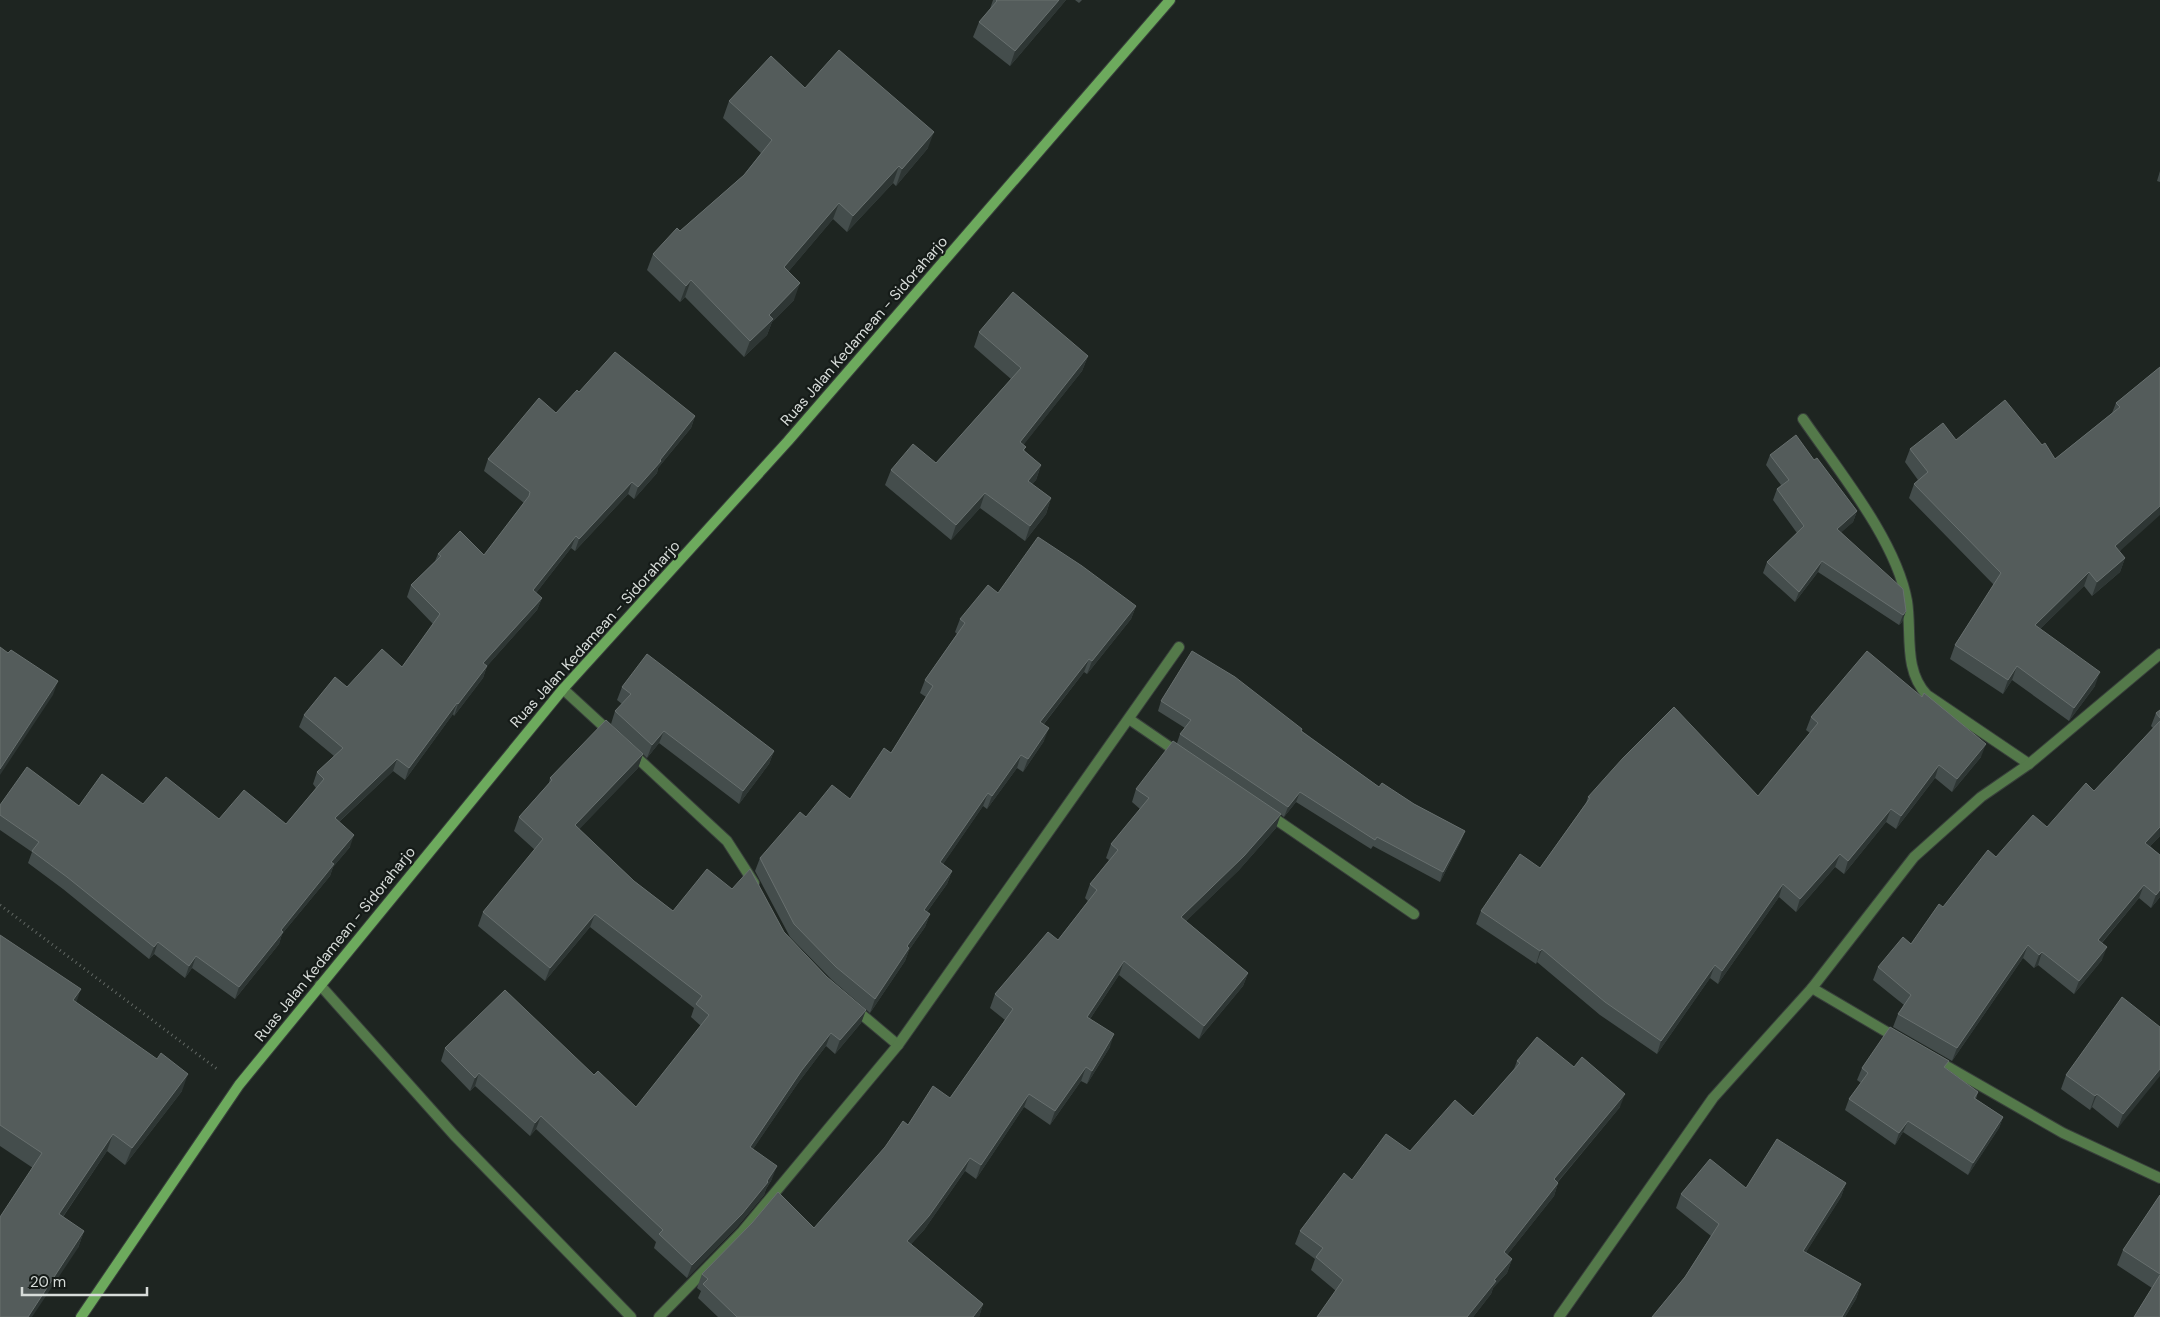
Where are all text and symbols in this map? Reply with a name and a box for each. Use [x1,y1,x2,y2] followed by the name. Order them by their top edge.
[776,232,952,430] street label: Ruas Jalan Kedamean - Sidoraharjo
[506,536,685,732] street label: Ruas Jalan Kedamean - Sidoraharjo
[250,842,420,1046] street label: Ruas Jalan Kedamean - Sidoraharjo
[22,1264,148,1296] scale bar
[30,1272,66,1292] text: 20 m

